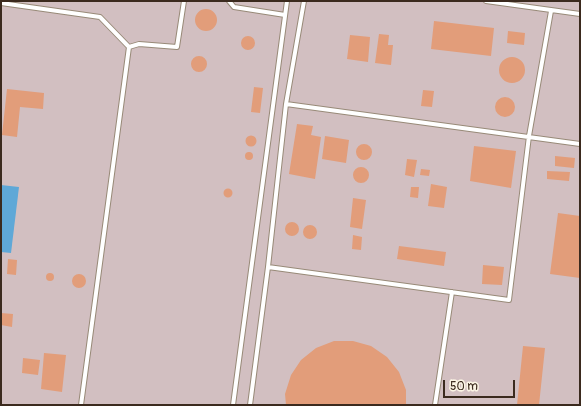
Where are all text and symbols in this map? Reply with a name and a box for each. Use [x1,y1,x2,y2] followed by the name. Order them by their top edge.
[445,372,517,398] scale bar
[450,379,478,394] text: 50 m

